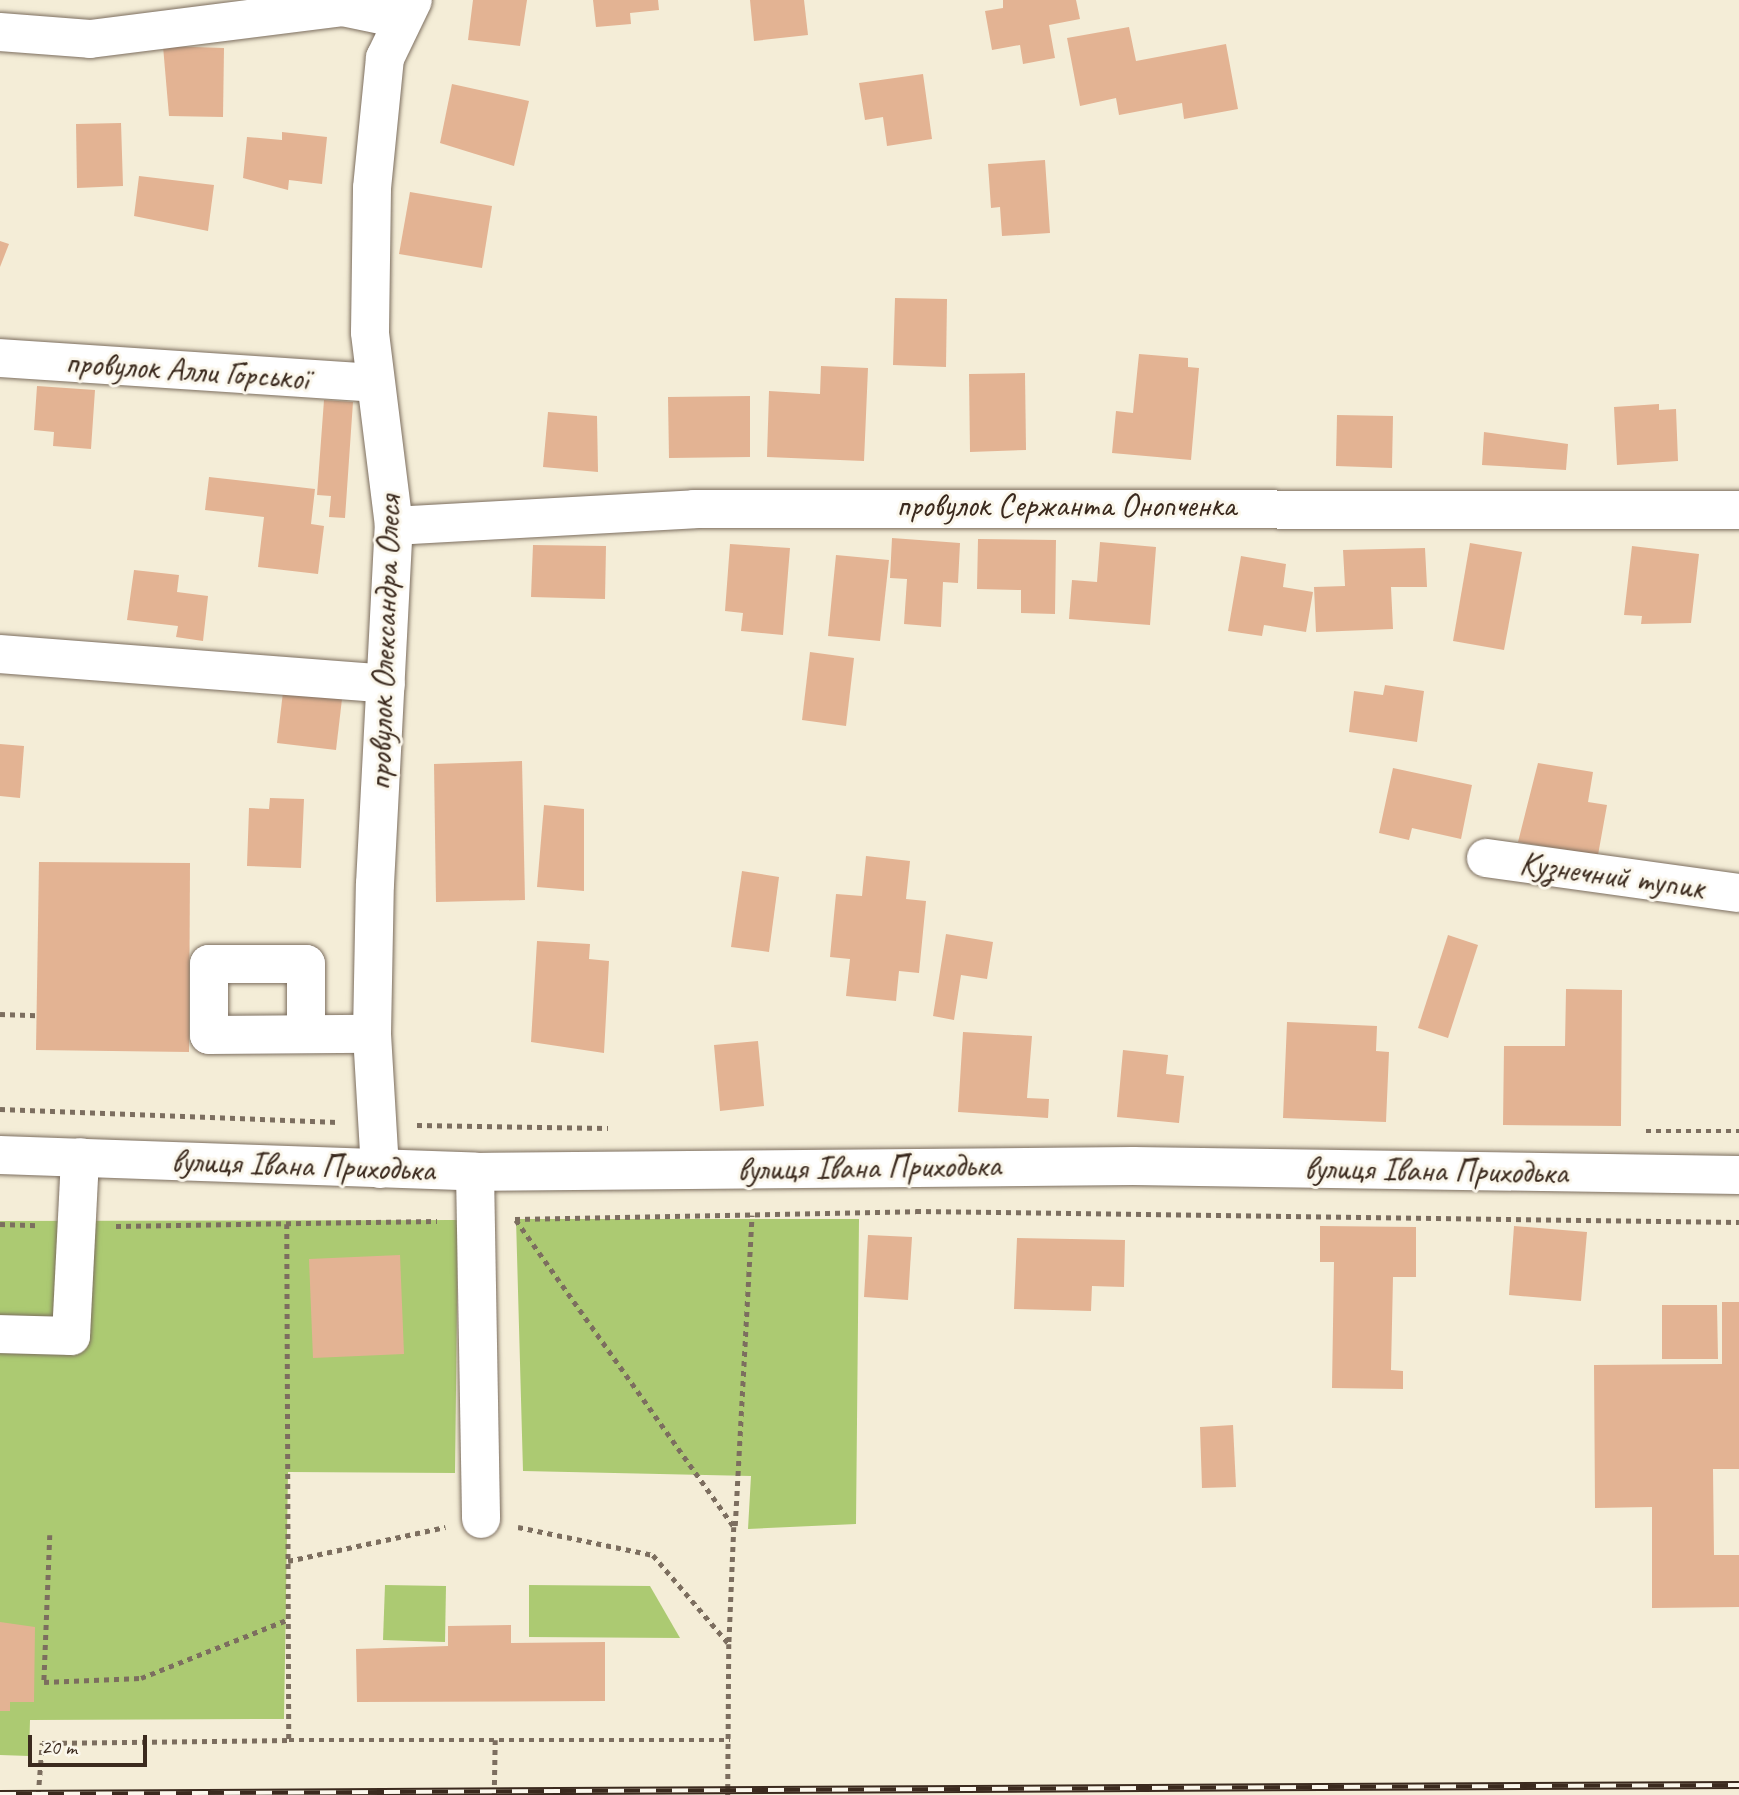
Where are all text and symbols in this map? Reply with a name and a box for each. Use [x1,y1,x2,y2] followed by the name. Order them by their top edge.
[65,343,309,399] street label: провулок Алли Горської
[897,486,1235,526] street label: провулок Сержанта Онопченка
[360,494,410,792] street label: провулок Олександра Олеся
[1517,843,1707,909] street label: Кузнечний тупик
[170,1142,436,1190] street label: вулиця Івана Приходька
[737,1146,1001,1190] street label: вулиця Івана Приходька
[1304,1149,1568,1193] street label: вулиця Івана Приходька
[32,1722,150,1766] scale bar
[41,1734,77,1760] text: 20 m

